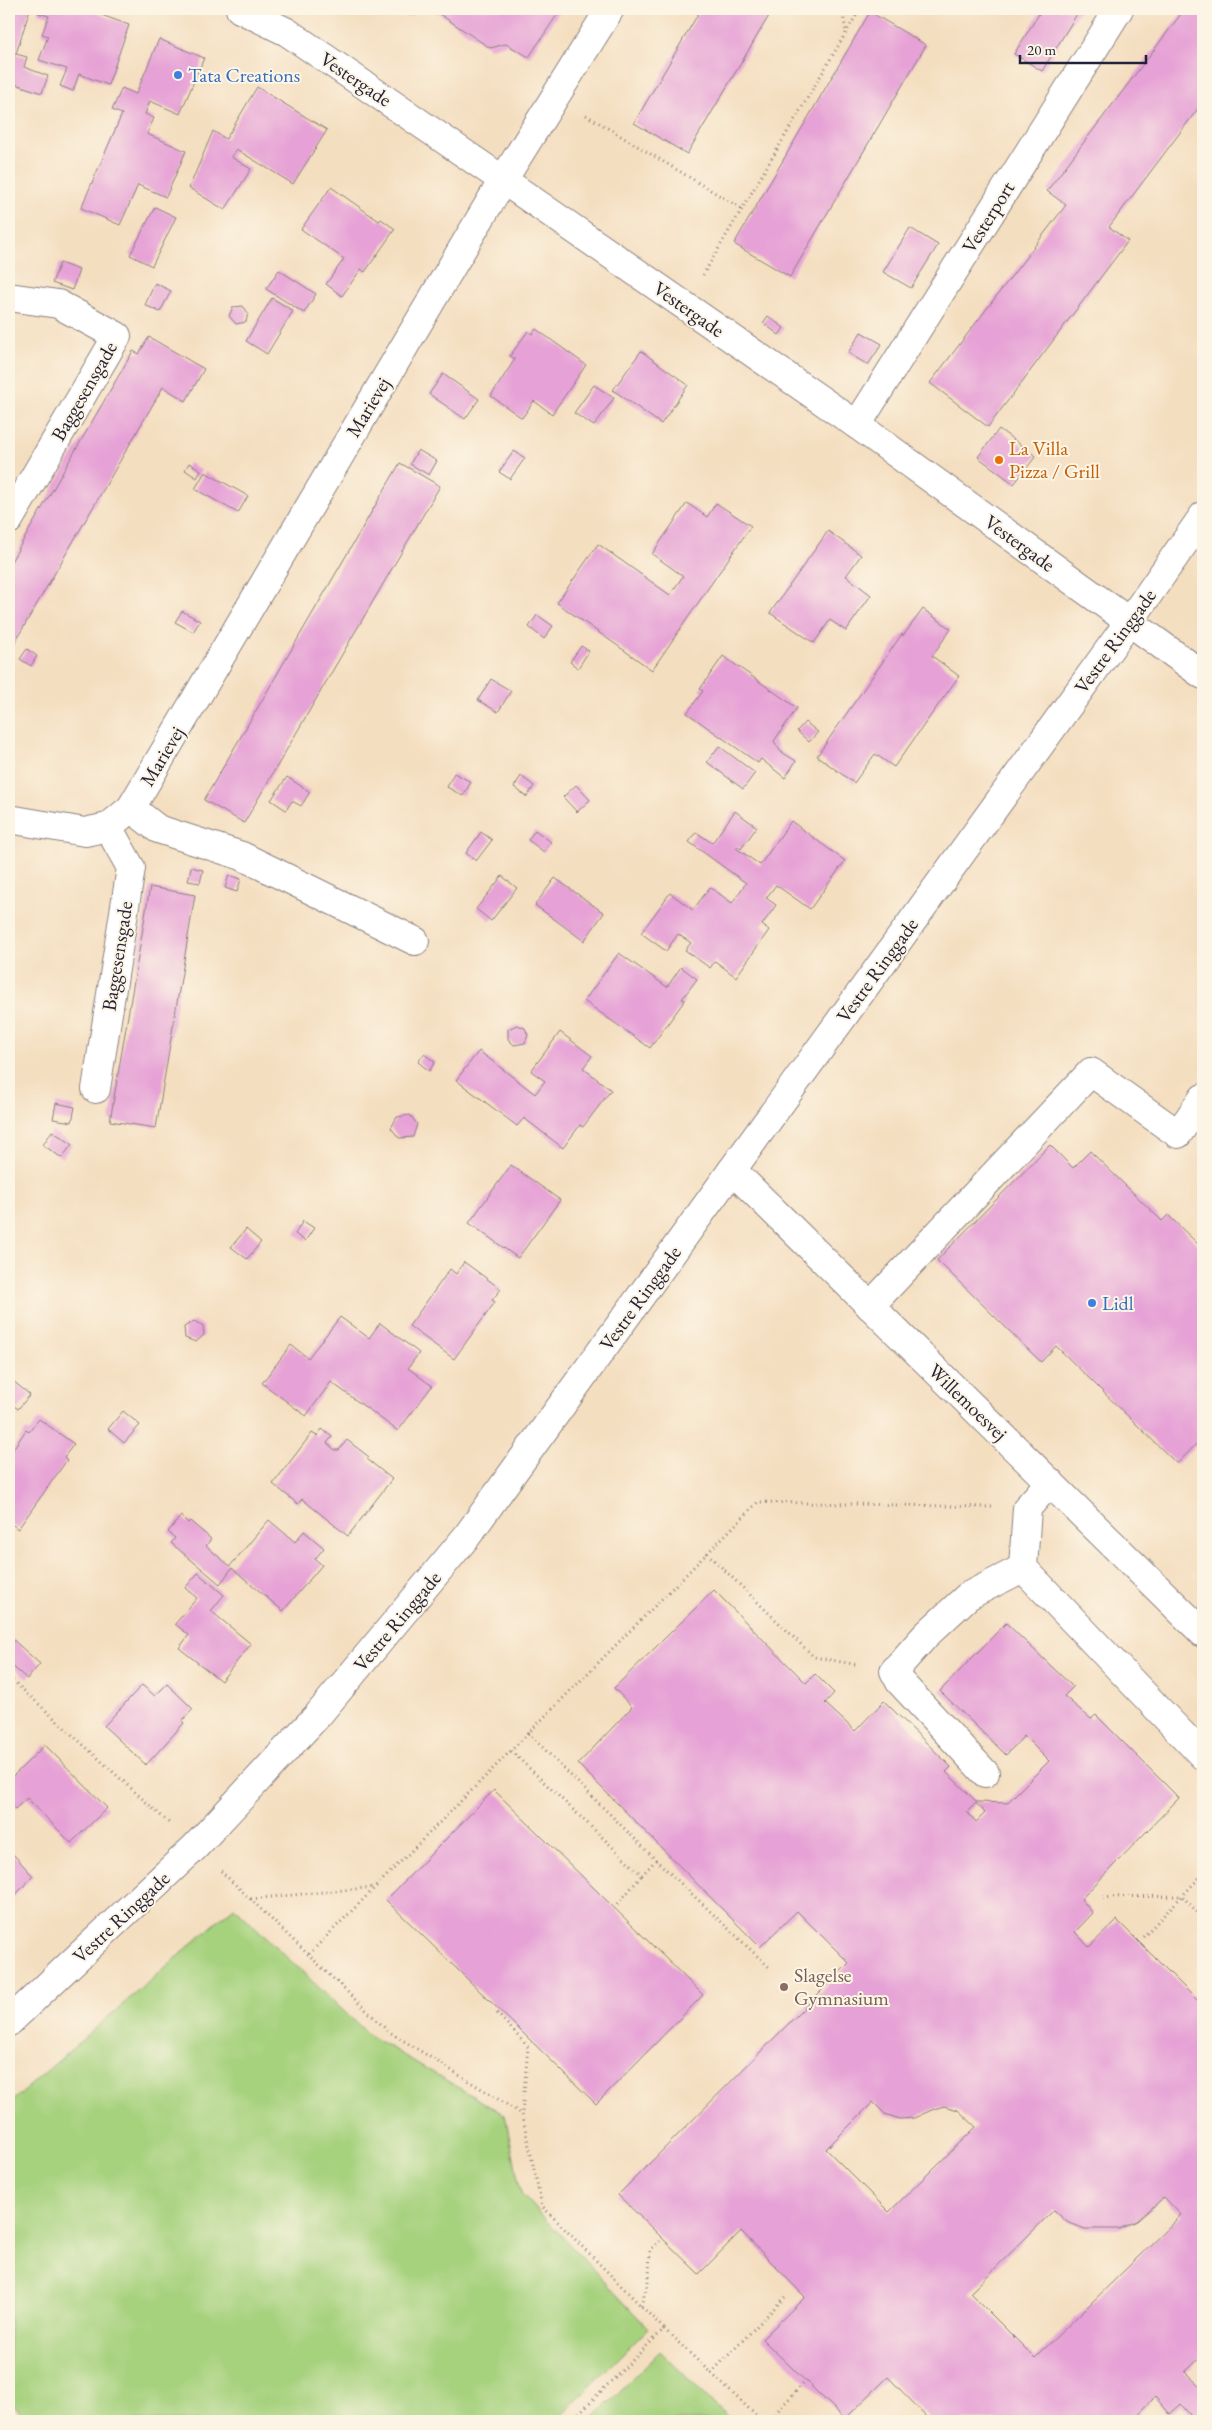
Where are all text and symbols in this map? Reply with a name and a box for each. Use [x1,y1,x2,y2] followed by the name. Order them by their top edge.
[1020,32,1146,64] scale bar
[1027,40,1056,59] text: 20 m
[315,46,397,113] street label: Vestergade
[188,62,300,88] place label: Tata Creations
[172,69,184,81] marker: Tata Creations
[956,176,1021,258] street label: Vesterport
[648,275,730,343] street label: Vestergade
[45,336,123,445] street label: Baggesensgade
[340,372,396,442] street label: Marievej
[1009,435,1100,484] place label: La Villa Pizza / Grill
[993,454,1005,466] marker: La Villa Pizza / Grill
[980,509,1061,577] street label: Vestergade
[1068,583,1162,699] street label: Vestre Ringgade
[134,721,190,791] street label: Marievej
[95,899,139,1013] street label: Baggesensgade
[830,912,924,1028] street label: Vestre Ringgade
[593,1240,687,1356] street label: Vestre Ringgade
[1102,1290,1134,1316] place label: Lidl
[1086,1297,1098,1309] marker: Lidl
[923,1358,1013,1446] street label: Willemoesvej
[347,1565,447,1677] street label: Vestre Ringgade
[67,1865,175,1969] street label: Vestre Ringgade
[794,1962,889,2011] place label: Slagelse Gymnasium
[778,1981,790,1993] marker: Slagelse Gymnasium

